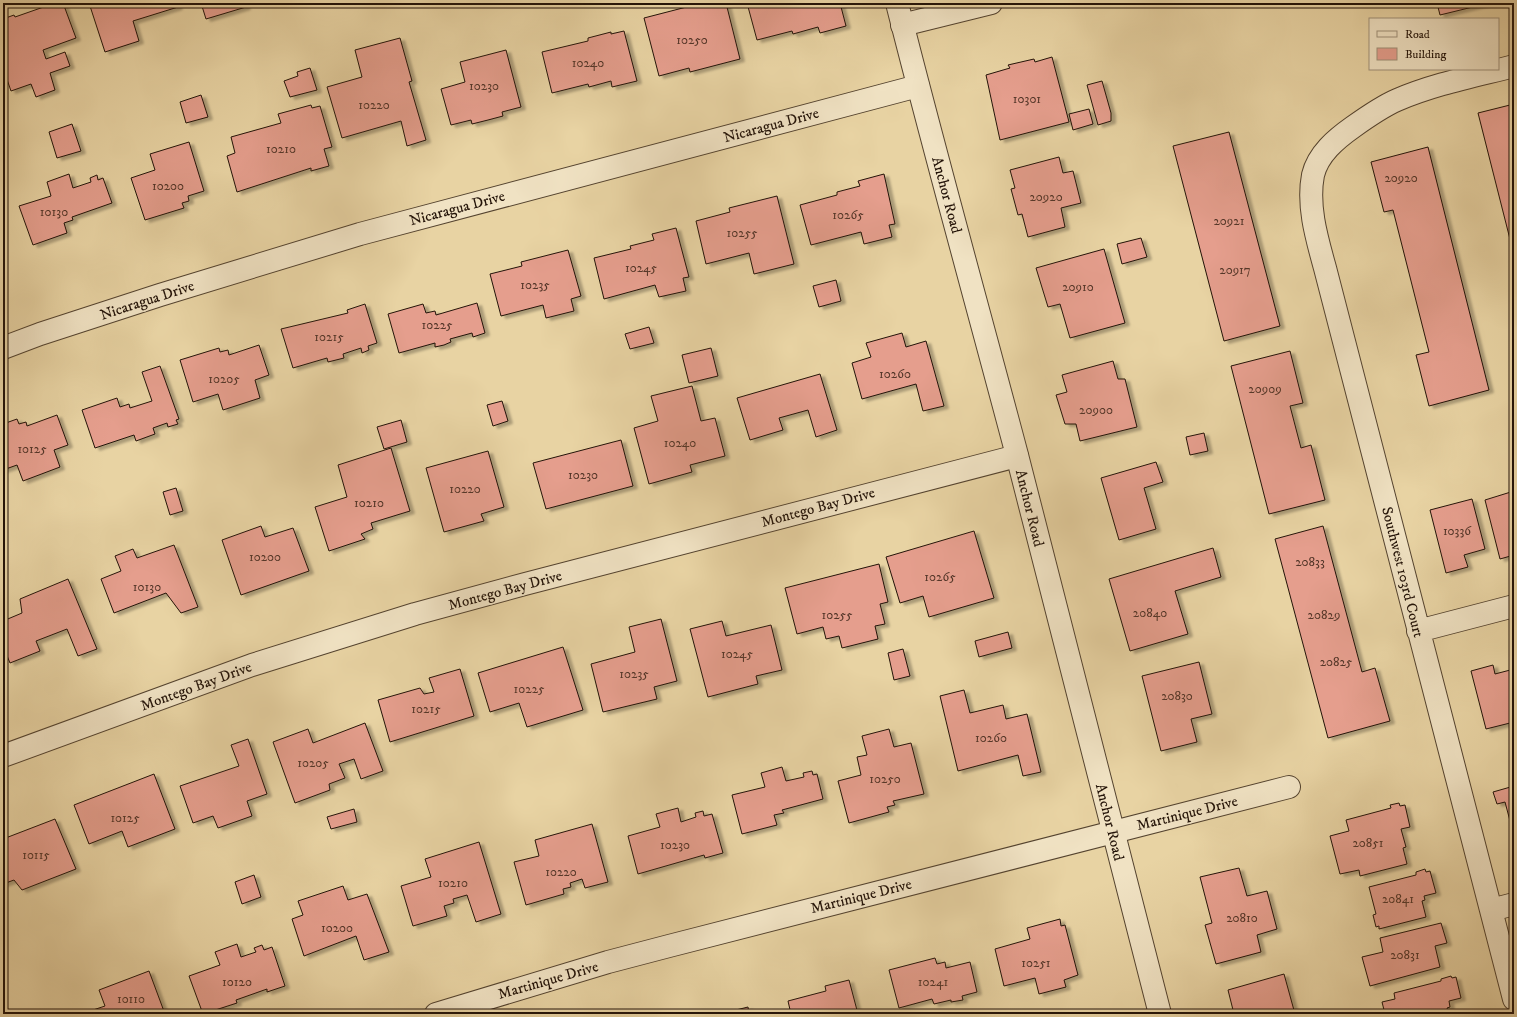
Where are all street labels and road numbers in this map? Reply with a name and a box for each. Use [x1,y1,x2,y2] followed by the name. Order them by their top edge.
[721,104,821,147] street label: Nicaragua Drive
[927,155,966,236] street label: Anchor Road
[407,187,507,230] street label: Nicaragua Drive
[98,276,197,325] street label: Nicaragua Drive
[1011,468,1048,549] street label: Anchor Road
[759,483,877,532] street label: Montego Bay Drive
[1377,505,1428,640] street label: Southwest 103rd Court
[446,566,564,615] street label: Montego Bay Drive
[138,658,254,715] street label: Montego Bay Drive
[1091,782,1128,863] street label: Anchor Road
[1135,792,1240,835] street label: Martinique Drive
[809,875,914,918] street label: Martinique Drive
[496,957,601,1004] street label: Martinique Drive

